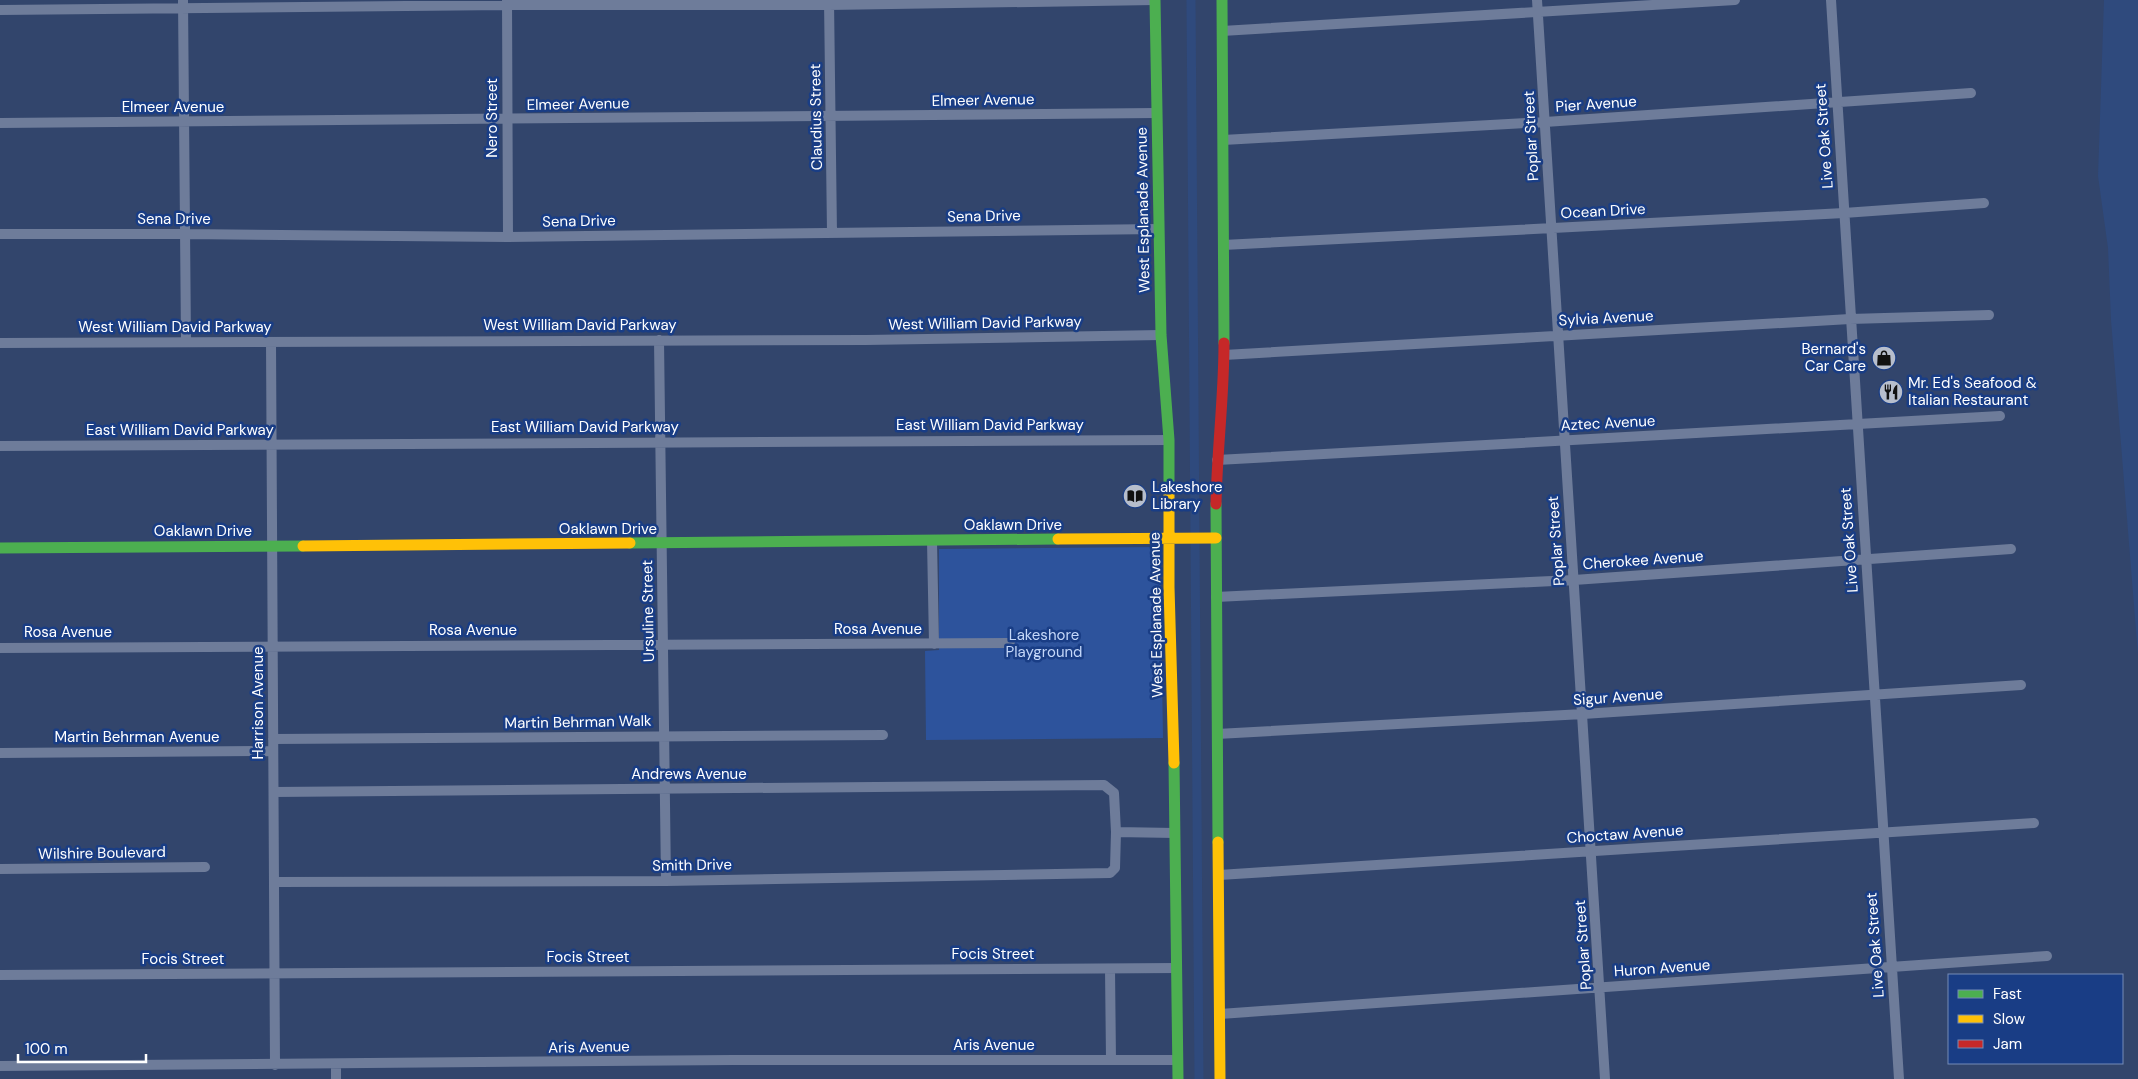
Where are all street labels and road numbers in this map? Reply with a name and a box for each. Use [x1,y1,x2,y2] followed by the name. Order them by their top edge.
[805,63,827,170] street label: Claudius Street
[482,78,502,158] street label: Nero Street
[1810,83,1838,189] street label: Live Oak Street
[931,89,1035,111] street label: Elmeer Avenue
[1519,90,1543,182] street label: Poplar Street
[1555,91,1637,117] street label: Pier Avenue
[526,93,630,115] street label: Elmeer Avenue
[122,97,224,117] street label: Elmeer Avenue
[1132,127,1154,293] street label: West Esplanade Avenue
[1560,199,1646,223] street label: Ocean Drive
[947,205,1021,227] street label: Sena Drive
[137,209,211,229] street label: Sena Drive
[542,210,616,232] street label: Sena Drive
[1558,306,1654,330] street label: Sylvia Avenue
[888,311,1083,335] street label: West William David Parkway
[483,315,677,335] street label: West William David Parkway
[78,317,272,337] street label: West William David Parkway
[1560,411,1656,435] street label: Aztec Avenue
[896,415,1085,435] street label: East William David Parkway
[491,417,680,437] street label: East William David Parkway
[86,420,275,440] street label: East William David Parkway
[1835,487,1863,593] street label: Live Oak Street
[1543,495,1569,587] street label: Poplar Street
[964,515,1062,535] street label: Oaklawn Drive
[559,519,657,539] street label: Oaklawn Drive
[154,521,252,541] street label: Oaklawn Drive
[1145,532,1167,698] street label: West Esplanade Avenue
[1582,546,1704,574] street label: Cherokee Avenue
[637,560,659,662] street label: Ursuline Street
[834,619,922,639] street label: Rosa Avenue
[429,620,517,640] street label: Rosa Avenue
[24,622,112,642] street label: Rosa Avenue
[248,646,268,760] street label: Harrison Avenue
[1573,684,1663,710] street label: Sigur Avenue
[504,711,652,733] street label: Martin Behrman Walk
[54,727,220,747] street label: Martin Behrman Avenue
[631,764,747,784] street label: Andrews Avenue
[1566,820,1684,848] street label: Choctaw Avenue
[38,842,166,864] street label: Wilshire Boulevard
[652,854,732,876] street label: Smith Drive
[1861,892,1889,998] street label: Live Oak Street
[1570,899,1596,991] street label: Poplar Street
[952,944,1035,964] street label: Focis Street
[547,947,630,967] street label: Focis Street
[142,949,225,969] street label: Focis Street
[1613,955,1711,981] street label: Huron Avenue
[953,1035,1035,1055] street label: Aris Avenue
[548,1036,630,1058] street label: Aris Avenue

